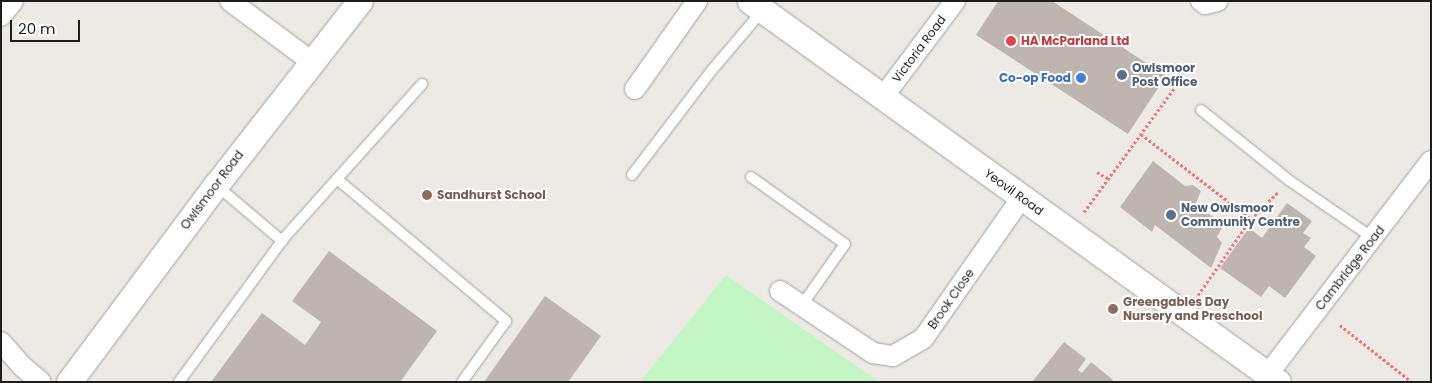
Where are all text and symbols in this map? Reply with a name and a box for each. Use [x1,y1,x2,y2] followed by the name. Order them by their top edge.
[12,10,82,42] scale bar
[889,13,949,85] street label: Victoria Road
[18,18,56,39] text: 20 m
[1021,34,1129,48] place label: HA McParland Ltd
[1005,35,1017,47] marker: HA McParland Ltd
[1132,61,1198,89] place label: Owlsmoor Post Office
[1116,69,1128,81] marker: Owlsmoor Post Office
[999,71,1071,85] place label: Co-op Food
[1075,72,1087,84] marker: Co-op Food
[178,148,246,232] street label: Owlsmoor Road
[982,166,1046,218] street label: Yeovil Road
[437,188,546,202] place label: Sandhurst School
[421,189,433,201] marker: Sandhurst School
[1181,201,1300,229] place label: New Owlsmoor Community Centre
[1165,209,1177,221] marker: New Owlsmoor Community Centre
[1313,223,1387,313] street label: Cambridge Road
[925,266,977,332] street label: Brook Close
[1123,295,1262,323] place label: Greengables Day Nursery and Preschool
[1107,303,1119,315] marker: Greengables Day Nursery and Preschool

